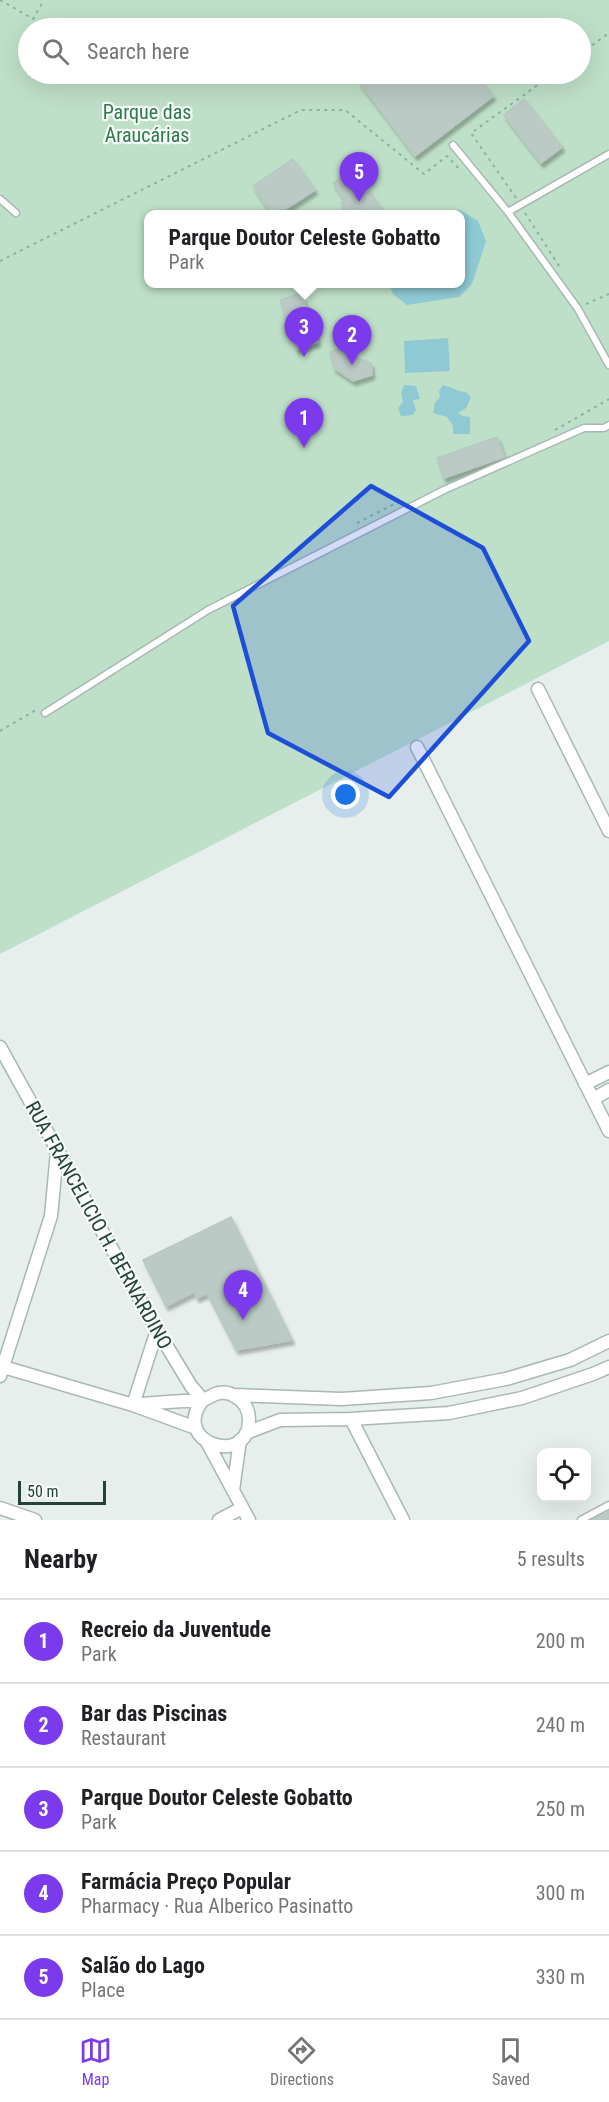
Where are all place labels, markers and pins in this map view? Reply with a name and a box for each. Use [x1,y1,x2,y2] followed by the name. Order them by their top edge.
[340,152,378,202] pin: 5
[284,308,324,357] pin: 3
[332,316,372,365] pin: 2
[284,398,324,448] pin: 1
[224,1270,262,1320] pin: 4

